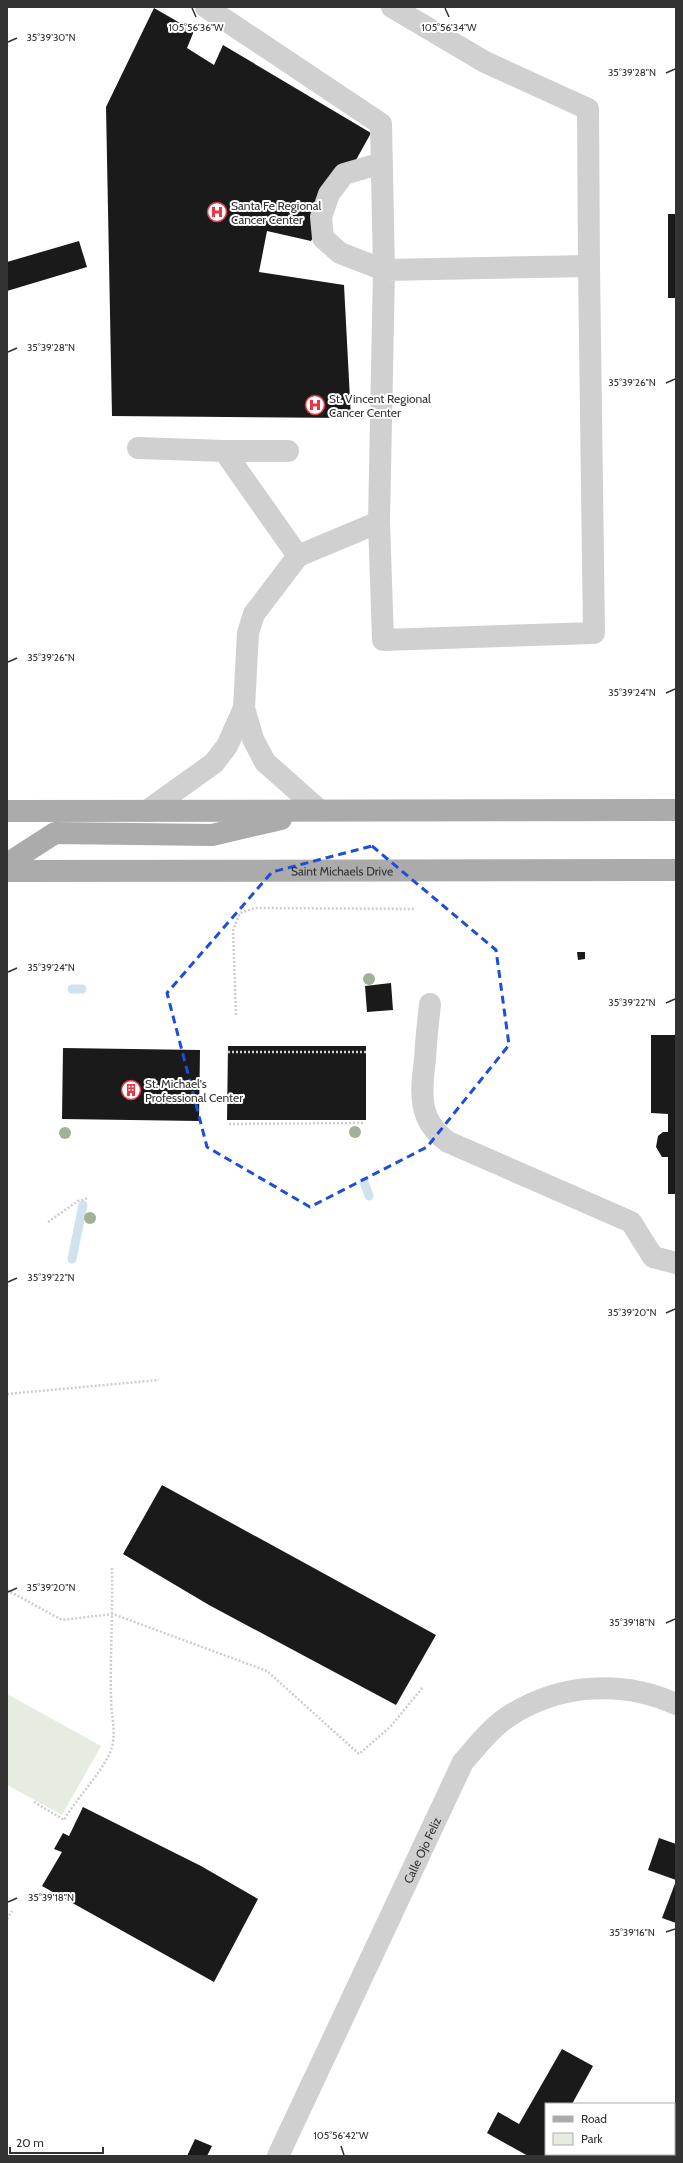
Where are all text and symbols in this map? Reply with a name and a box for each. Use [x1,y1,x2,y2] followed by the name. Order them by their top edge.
[168,21,224,34] text: 105°56'36"W
[421,21,477,34] text: 105°56'34"W
[26,31,76,44] text: 35°39'30"N
[608,66,656,79] text: 35°39'28"N
[231,198,321,227] place label: Santa Fe Regional Cancer Center
[206,201,228,223] hospital icon: Santa Fe Regional Cancer Center
[27,341,75,354] text: 35°39'28"N
[608,376,656,389] text: 35°39'26"N
[329,391,431,420] place label: St. Vincent Regional Cancer Center
[304,394,326,416] hospital icon: St. Vincent Regional Cancer Center
[27,651,75,664] text: 35°39'26"N
[608,686,656,699] text: 35°39'24"N
[291,863,393,878] street label: Saint Michaels Drive
[27,961,75,974] text: 35°39'24"N
[608,996,656,1009] text: 35°39'22"N
[145,1076,243,1105] place label: St. Michael's Professional Center
[120,1079,142,1101] building icon: St. Michael's Professional Center
[27,1271,75,1284] text: 35°39'22"N
[607,1306,657,1319] text: 35°39'20"N
[26,1581,76,1594] text: 35°39'20"N
[609,1616,655,1629] text: 35°39'18"N
[400,1814,444,1886] street label: Calle Ojo Feliz
[28,1891,74,1904] text: 35°39'18"N
[609,1926,655,1939] text: 35°39'16"N
[545,2103,675,2155] legend
[581,2111,607,2126] text: Road
[10,2129,103,2155] scale bar
[314,2129,369,2142] text: 105°56'42"W
[581,2131,603,2146] text: Park
[16,2135,44,2150] text: 20 m

